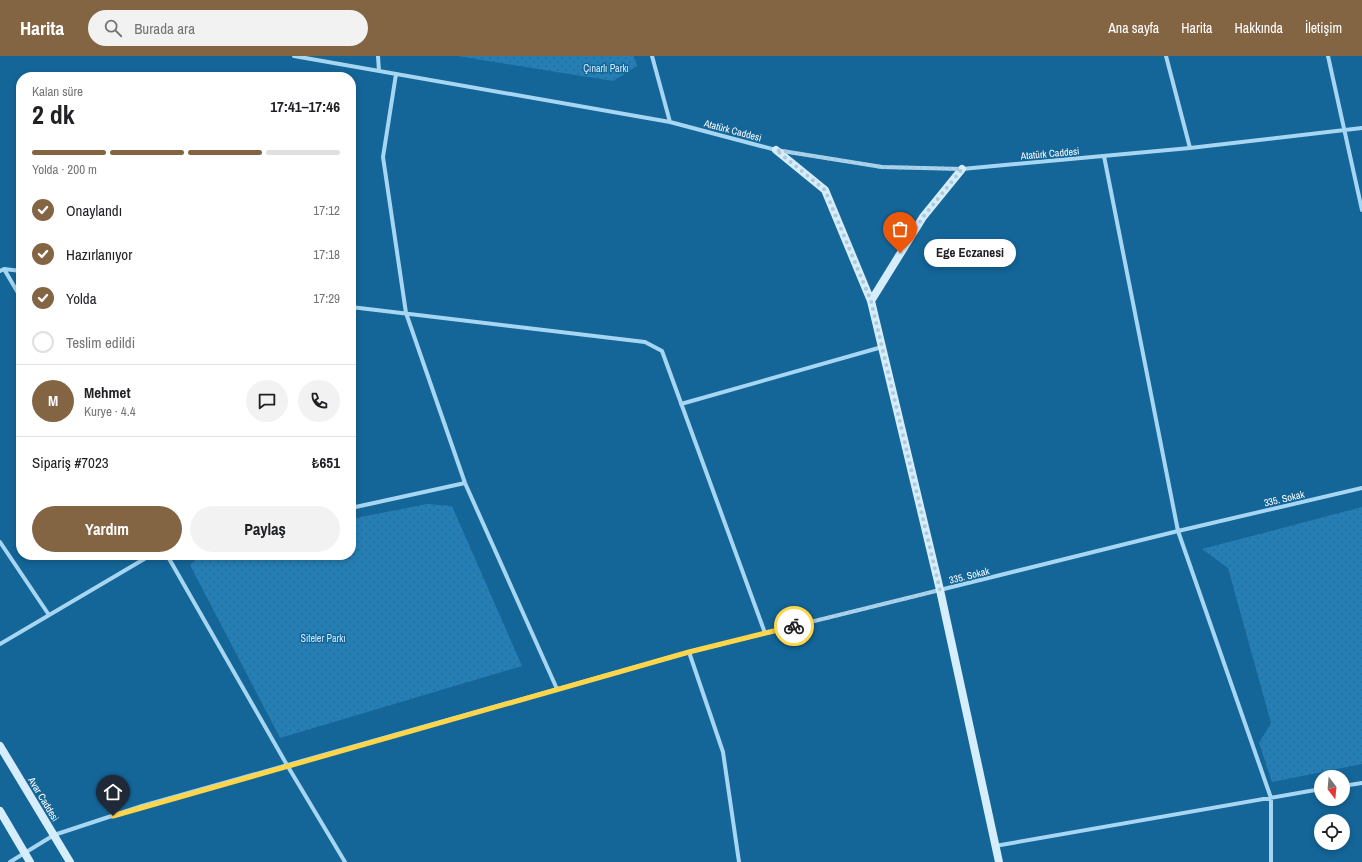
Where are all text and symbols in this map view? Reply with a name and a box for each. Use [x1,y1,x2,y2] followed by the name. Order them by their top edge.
[88,10,368,46] search box
[20,15,64,41] text: Harita
[102,17,124,39] icon: search
[134,18,195,39] text: Burada ara
[1108,19,1159,37] text: Ana sayfa
[1181,19,1212,37] text: Harita
[1234,19,1283,37] text: Hakkında
[1305,19,1342,37] text: İletişim
[583,62,629,75] park label: Çınarlı Parkı
[32,83,83,100] text: Kalan süre
[270,96,340,117] text: 17:41–17:46
[32,97,75,132] text: 2 dk
[702,116,763,144] street label: Atatürk Caddesi
[1019,144,1080,163] street label: Atatürk Caddesi
[32,161,97,178] text: Yolda · 200 m
[32,199,54,221] icon: check
[66,200,122,221] text: Onaylandı
[313,202,340,219] text: 17:12
[883,212,917,253] pin
[889,218,911,240] icon: bag
[924,239,1016,267] callout: Ege Eczanesi
[32,243,54,265] icon: check
[66,244,132,265] text: Hazırlanıyor
[936,244,1004,261] text: Ege Eczanesi
[313,246,340,263] text: 17:18
[32,287,54,309] icon: check
[66,288,96,309] text: Yolda
[313,290,340,307] text: 17:29
[66,332,135,353] text: Teslim edildi
[246,380,288,422] button: chat
[298,380,340,422] button: phone
[84,382,130,403] text: Mehmet
[48,390,58,411] text: M
[84,403,136,420] text: Kurye · 4.4
[32,452,109,473] text: Sipariş #7023
[312,452,340,473] text: ₺651
[1263,487,1306,509] street label: 335. Sokak
[32,506,182,552] button: Yardım
[190,506,340,552] button: Paylaş
[948,564,991,587] street label: 335. Sokak
[774,606,814,646] courier
[783,615,805,637] icon: bike
[300,632,346,645] park label: Siteler Parkı
[1314,770,1350,806] north arrow
[1314,770,1350,850] map controls
[25,774,62,824] street label: Avar Caddesi
[96,775,130,816] pin
[102,781,124,803] icon: home
[1314,814,1350,850] button: locate

